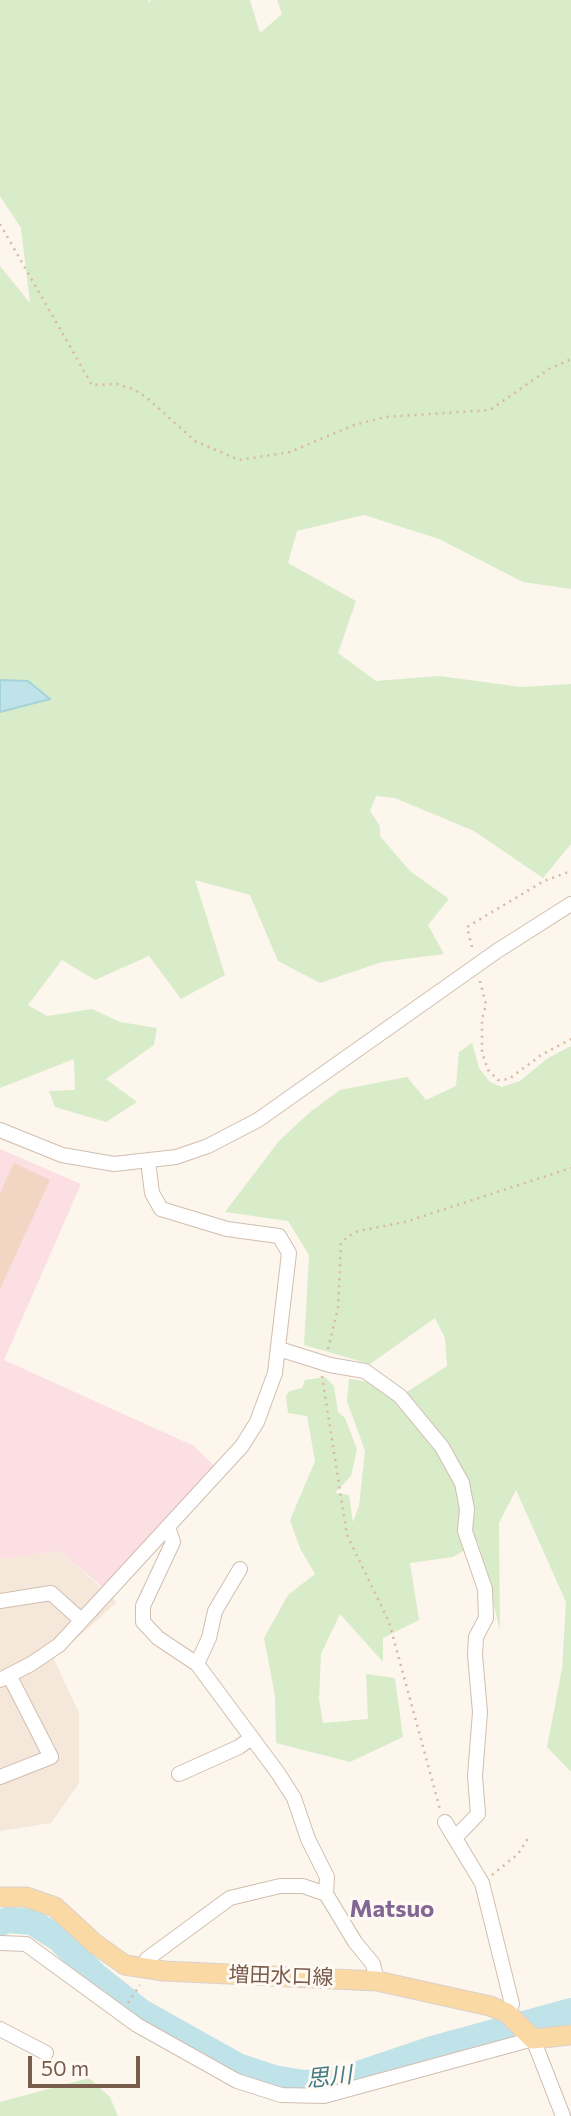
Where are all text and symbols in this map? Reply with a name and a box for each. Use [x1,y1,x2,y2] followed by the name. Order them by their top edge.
[350,1895,434,1923] district label: Matsuo
[228,1962,334,1990] street label: 増田水口線
[32,2042,144,2086] scale bar
[41,2055,89,2080] text: 50 m
[305,2061,353,2093] water label: 思川

